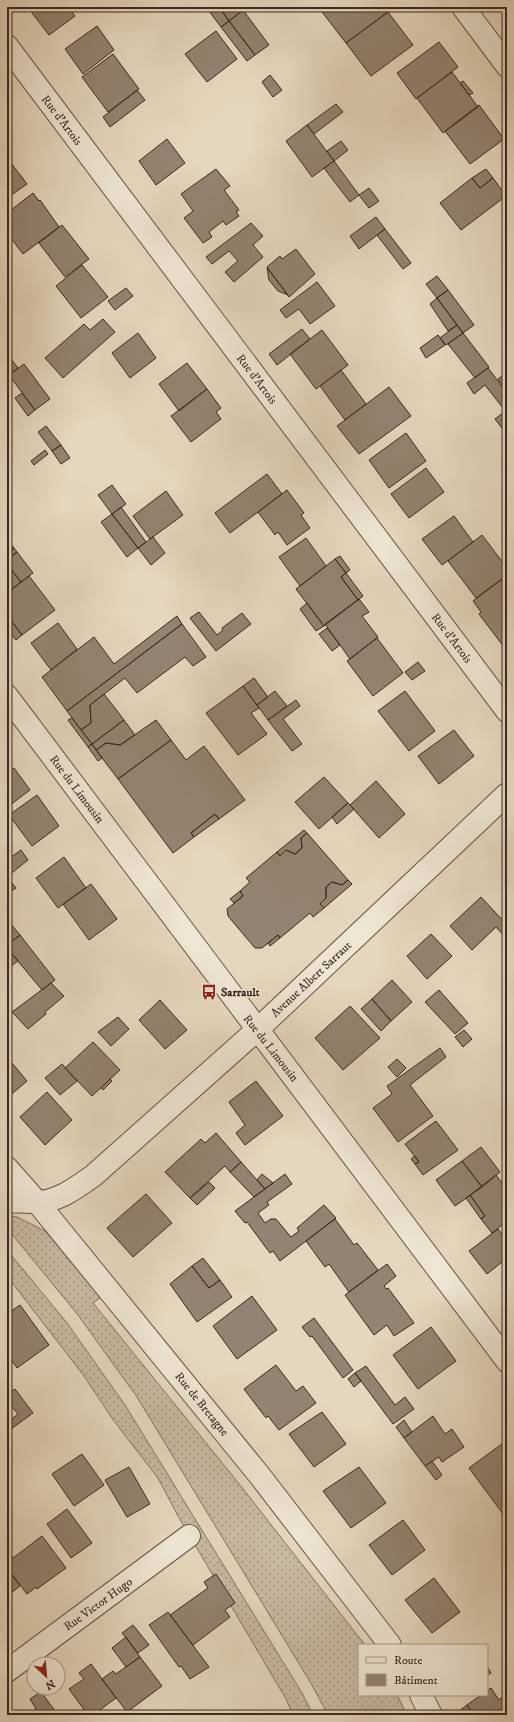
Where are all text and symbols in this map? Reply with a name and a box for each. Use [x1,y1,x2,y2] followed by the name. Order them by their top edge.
[38,92,85,148] street label: Rue d'Artois
[233,351,280,407] street label: Rue d'Artois
[428,610,475,666] street label: Rue d'Artois
[46,752,108,827] street label: Rue du Limousin
[268,938,355,1021] street label: Avenue Albert Sarraut
[200,983,218,1001] bus stop icon: Sarrault
[221,985,260,1000] place label: Sarrault
[240,1012,302,1086] street label: Rue du Limousin
[171,1369,232,1439] street label: Rue de Bretagne
[61,1574,136,1634] street label: Rue Victor Hugo
[358,1644,488,1696] legend
[394,1653,422,1668] text: Route
[26,1656,66,1696] north arrow
[394,1673,438,1688] text: Bâtiment
[43,1676,57,1692] text: N

